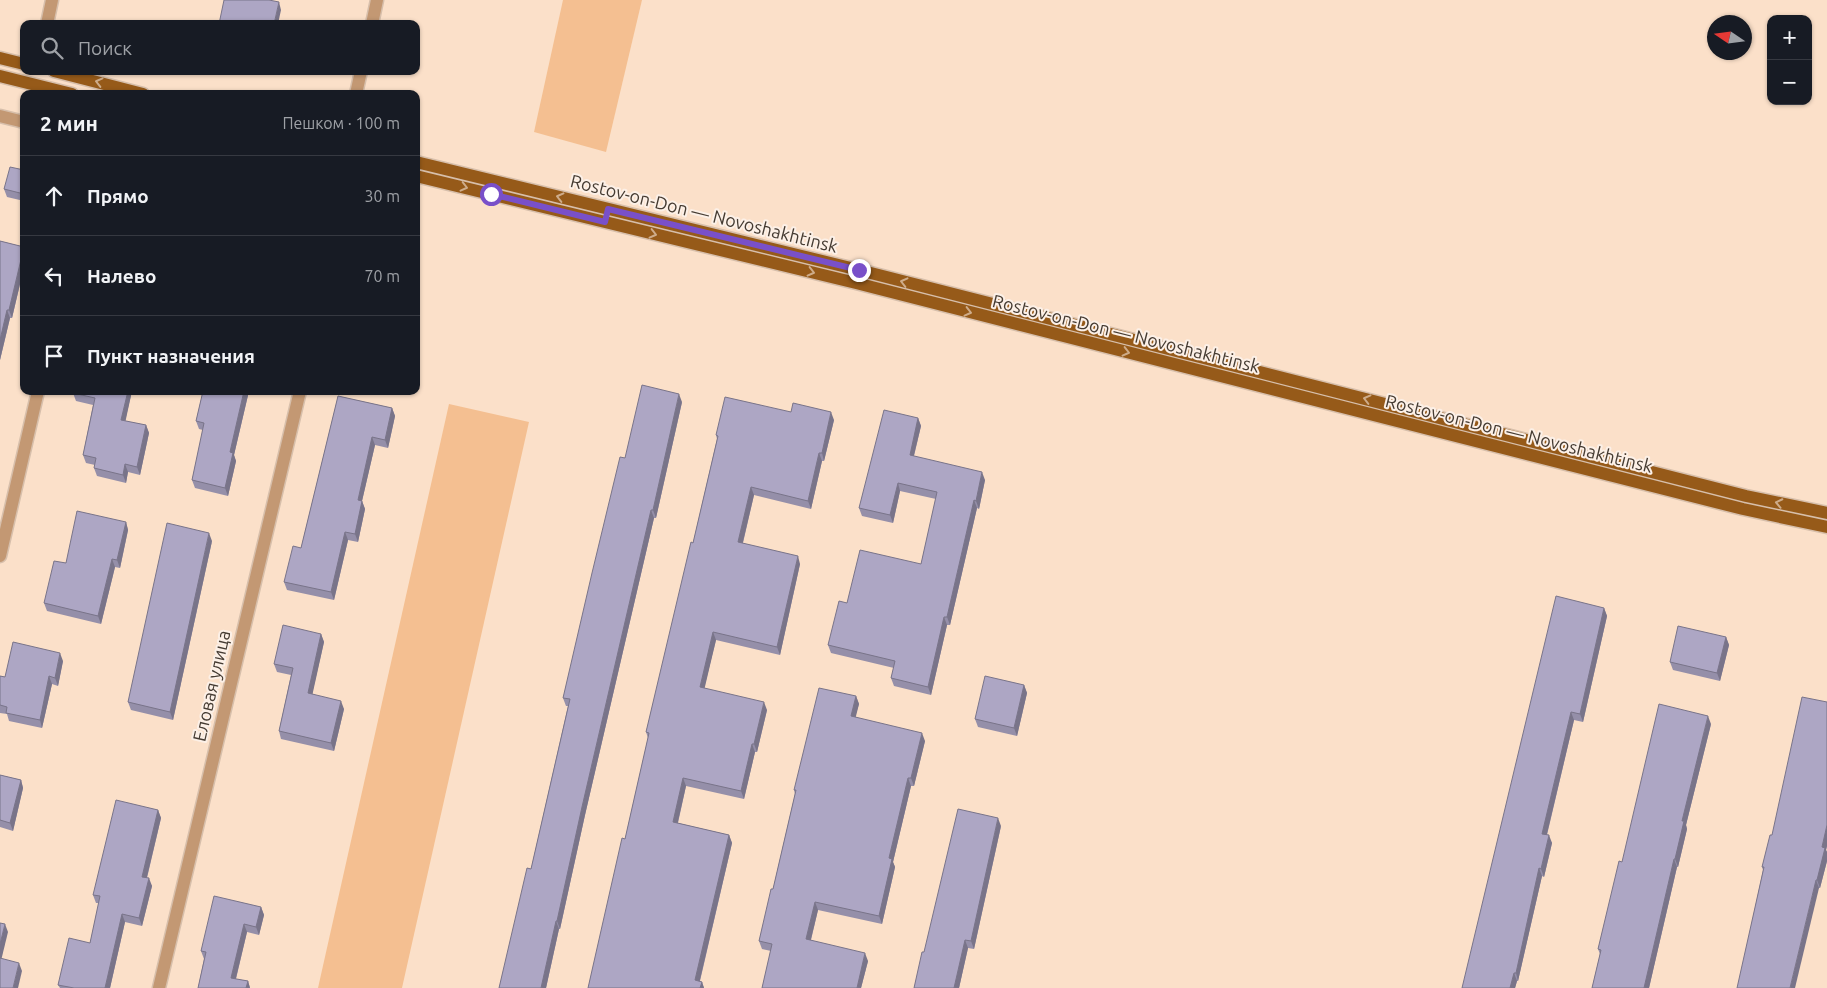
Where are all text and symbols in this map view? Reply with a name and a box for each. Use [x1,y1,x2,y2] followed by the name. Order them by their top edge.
[1707,15,1752,60] north arrow
[1767,15,1812,105] map controls
[1767,15,1812,60] button: +
[20,20,420,75] search box
[38,34,66,62] icon: search
[78,37,132,59] text: Поиск
[1767,60,1812,105] button: −
[95,78,103,88] one-way arrow
[40,111,98,135] text: 2 мин
[282,114,400,132] text: Пешком · 100 m
[569,170,840,256] street label: Rostov-on-Don — Novoshakhtinsk
[459,181,468,192] one-way arrow
[40,182,68,210] icon: ahead
[480,183,503,206] route start
[87,185,149,207] text: Прямо
[364,187,400,205] text: 30 m
[556,192,565,203] one-way arrow
[648,228,656,238] one-way arrow
[848,259,871,282] route end
[40,262,68,290] icon: left
[87,265,156,287] text: Налево
[806,266,815,277] one-way arrow
[364,267,400,285] text: 70 m
[900,277,909,288] one-way arrow
[991,290,1262,376] street label: Rostov-on-Don — Novoshakhtinsk
[964,306,973,317] one-way arrow
[40,342,68,370] icon: arrive
[87,345,255,367] text: Пункт назначения
[1121,346,1130,357] one-way arrow
[1384,390,1655,476] street label: Rostov-on-Don — Novoshakhtinsk
[1364,395,1372,405] one-way arrow
[1775,498,1784,509] one-way arrow
[189,628,234,743] street label: Еловая улица

